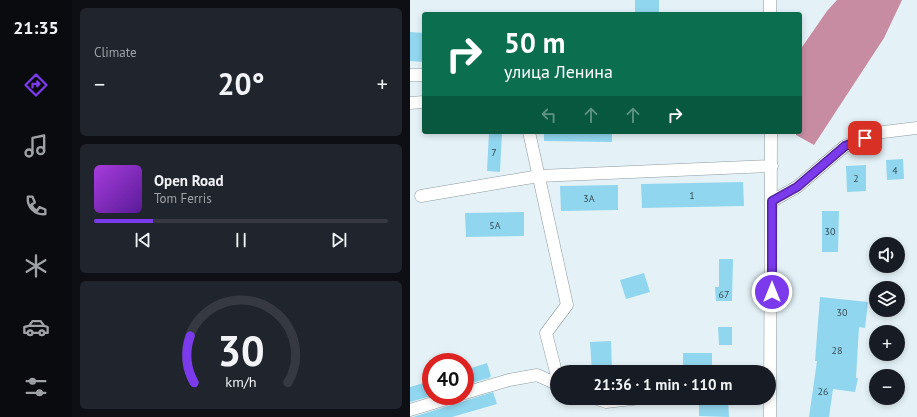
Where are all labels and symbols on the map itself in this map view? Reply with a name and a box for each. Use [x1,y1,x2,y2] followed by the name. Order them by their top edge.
[848,121,882,155] pin
[491,146,497,159] house number: 7
[892,164,898,177] house number: 4
[853,172,859,185] house number: 2
[689,189,695,202] house number: 1
[583,192,595,205] house number: 3А
[489,219,501,232] house number: 5А
[825,225,836,238] house number: 30
[751,271,793,313] position arrow
[719,288,729,301] house number: 67
[837,306,848,319] house number: 30
[832,344,842,357] house number: 28
[422,353,474,405] speed limit sign: 40
[818,385,828,398] house number: 26

